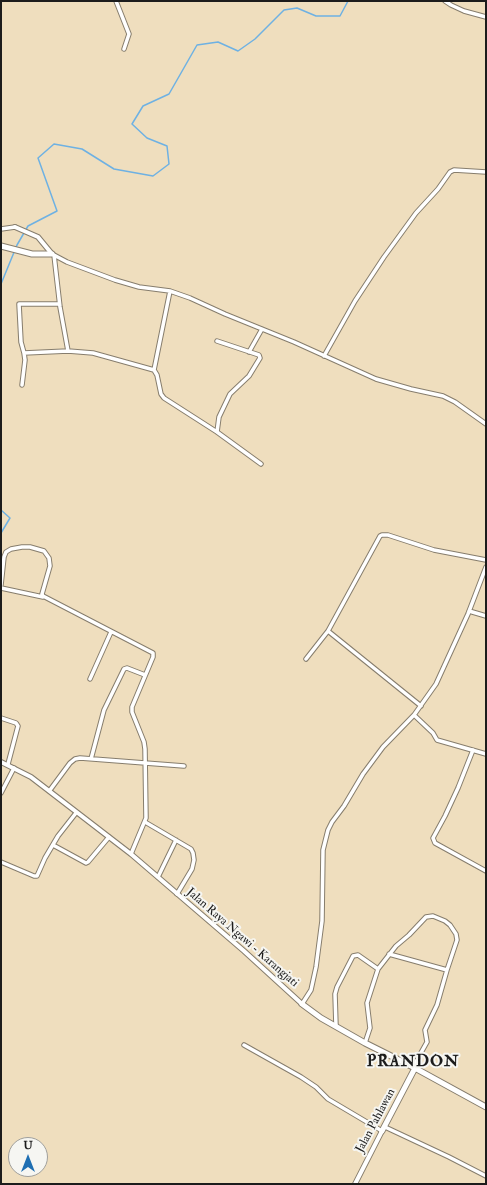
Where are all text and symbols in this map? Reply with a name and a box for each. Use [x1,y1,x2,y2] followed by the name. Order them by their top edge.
[183,885,301,991] street label: Jalan Raya Ngawi - Karangjati
[367,1053,459,1073] district label: PRANDON
[353,1086,399,1156] street label: Jalan Pahlawan
[8,1137,48,1177] north arrow
[23,1139,33,1152] text: U

